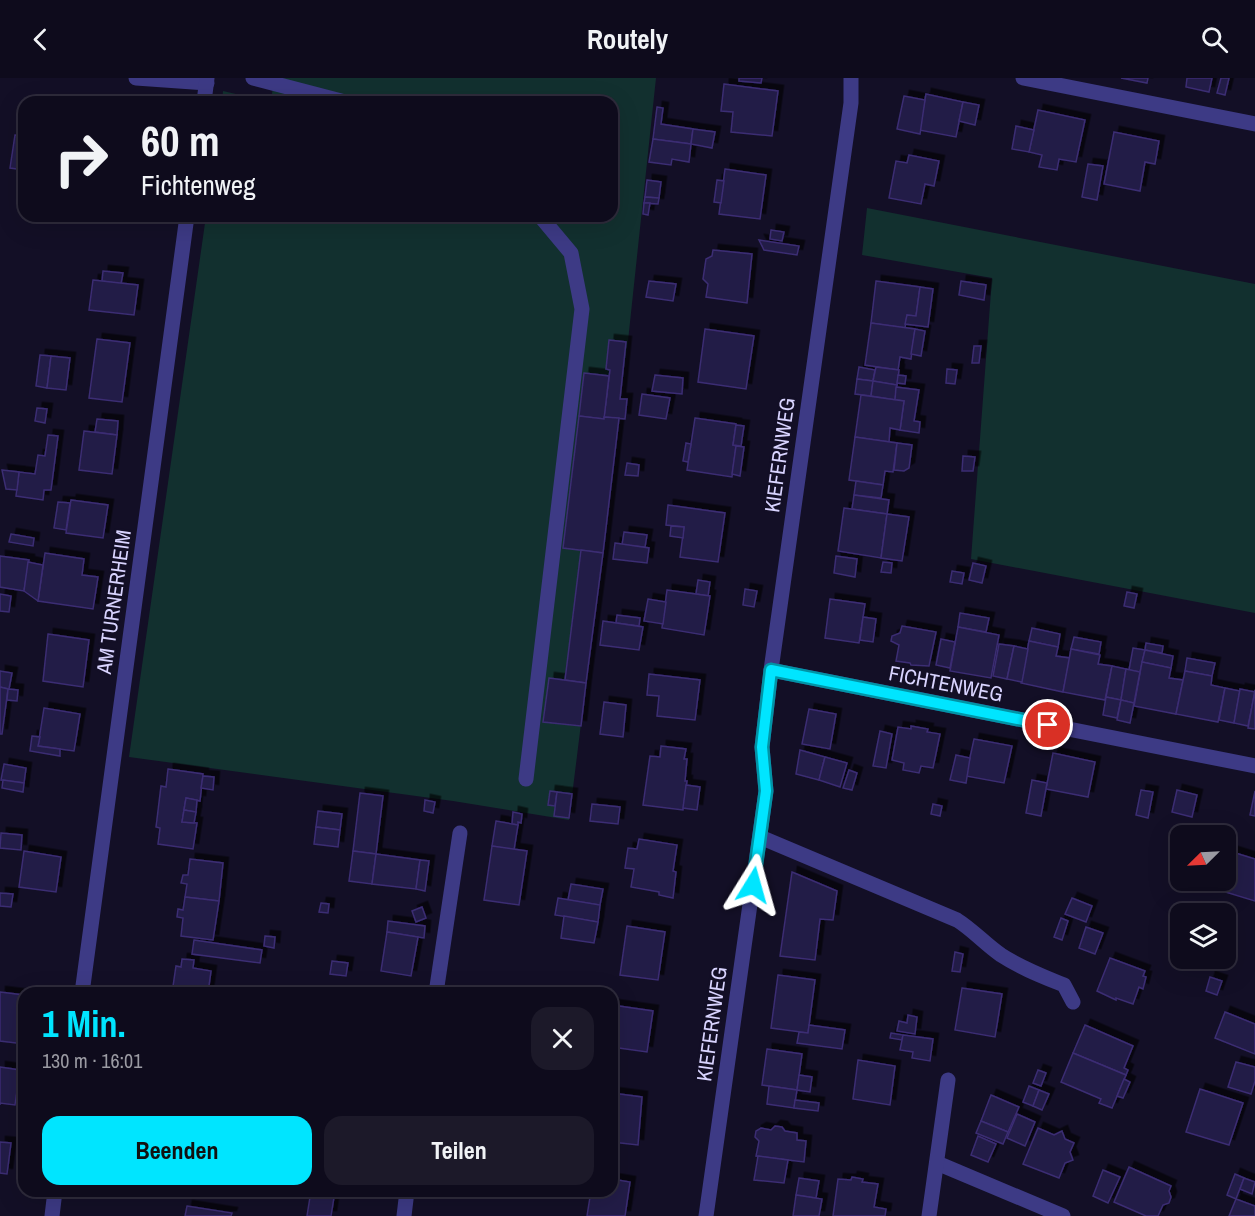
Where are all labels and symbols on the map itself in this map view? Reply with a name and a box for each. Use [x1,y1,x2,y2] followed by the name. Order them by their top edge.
[757,396,802,514] street label: KIEFERNWEG
[89,528,138,677] street label: AM TURNERHEIM
[887,658,1006,709] street label: FICHTENWEG
[1022,699,1073,750] pin
[1170,825,1236,891] north arrow
[721,853,785,917] position arrow
[689,965,734,1083] street label: KIEFERNWEG

